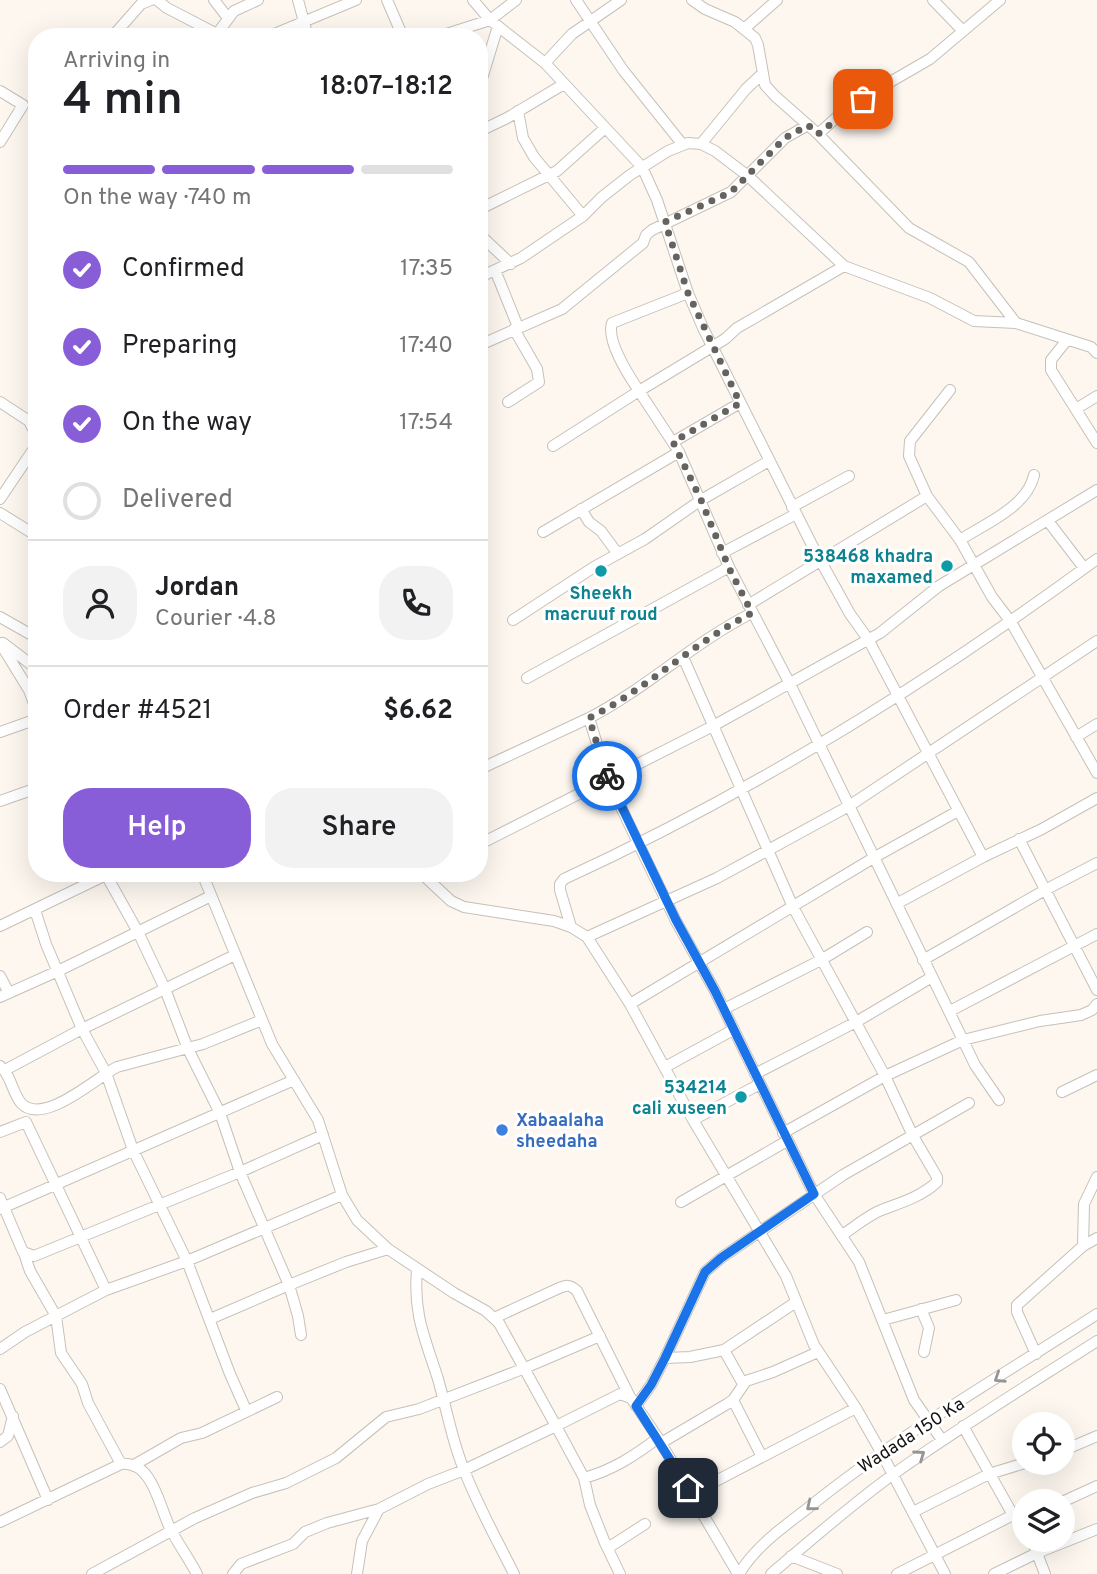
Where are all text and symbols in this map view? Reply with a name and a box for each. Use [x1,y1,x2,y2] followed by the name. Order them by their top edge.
[63,47,170,76] text: Arriving in
[833,69,893,129] pin
[320,71,453,104] text: 18:07–18:12
[63,72,183,131] text: 4 min
[844,80,882,118] icon: bag
[63,184,252,213] text: On the way · 740 m
[63,251,101,289] icon: check
[122,253,245,286] text: Confirmed
[400,255,453,284] text: 17:35
[63,328,101,366] icon: check
[122,330,237,363] text: Preparing
[399,332,453,361] text: 17:40
[63,405,101,443] icon: check
[122,407,252,440] text: On the way
[399,409,453,438] text: 17:54
[122,484,233,517] text: Delivered
[803,546,933,590] place label: 538468 khadra maxamed
[939,558,955,574] marker: 538468 khadra maxamed
[593,563,609,579] marker: Sheekh macruuf roud
[63,566,137,640] button: person
[379,566,453,640] button: phone
[155,572,239,605] text: Jordan
[544,583,658,627] place label: Sheekh macruuf roud
[155,605,276,634] text: Courier · 4.8
[63,695,212,728] text: Order #4521
[383,695,453,728] text: $6.62
[572,741,642,811] courier
[588,757,626,795] icon: bike
[63,788,251,868] button: Help
[265,788,453,868] button: Share
[632,1077,727,1121] place label: 534214 cali xuseen
[733,1089,749,1105] marker: 534214 cali xuseen
[516,1110,604,1154] place label: Xabaalaha sheedaha
[494,1122,510,1138] marker: Xabaalaha sheedaha
[993,1370,1006,1383] one-way arrow
[854,1393,970,1479] street label: Wadada 150 Ka
[1012,1412,1075,1552] map controls
[1012,1412,1075,1475] button: locate
[912,1451,925,1463] one-way arrow
[658,1458,718,1518] pin
[669,1469,707,1507] icon: home
[1012,1489,1075,1552] button: layers
[806,1497,818,1510] one-way arrow

